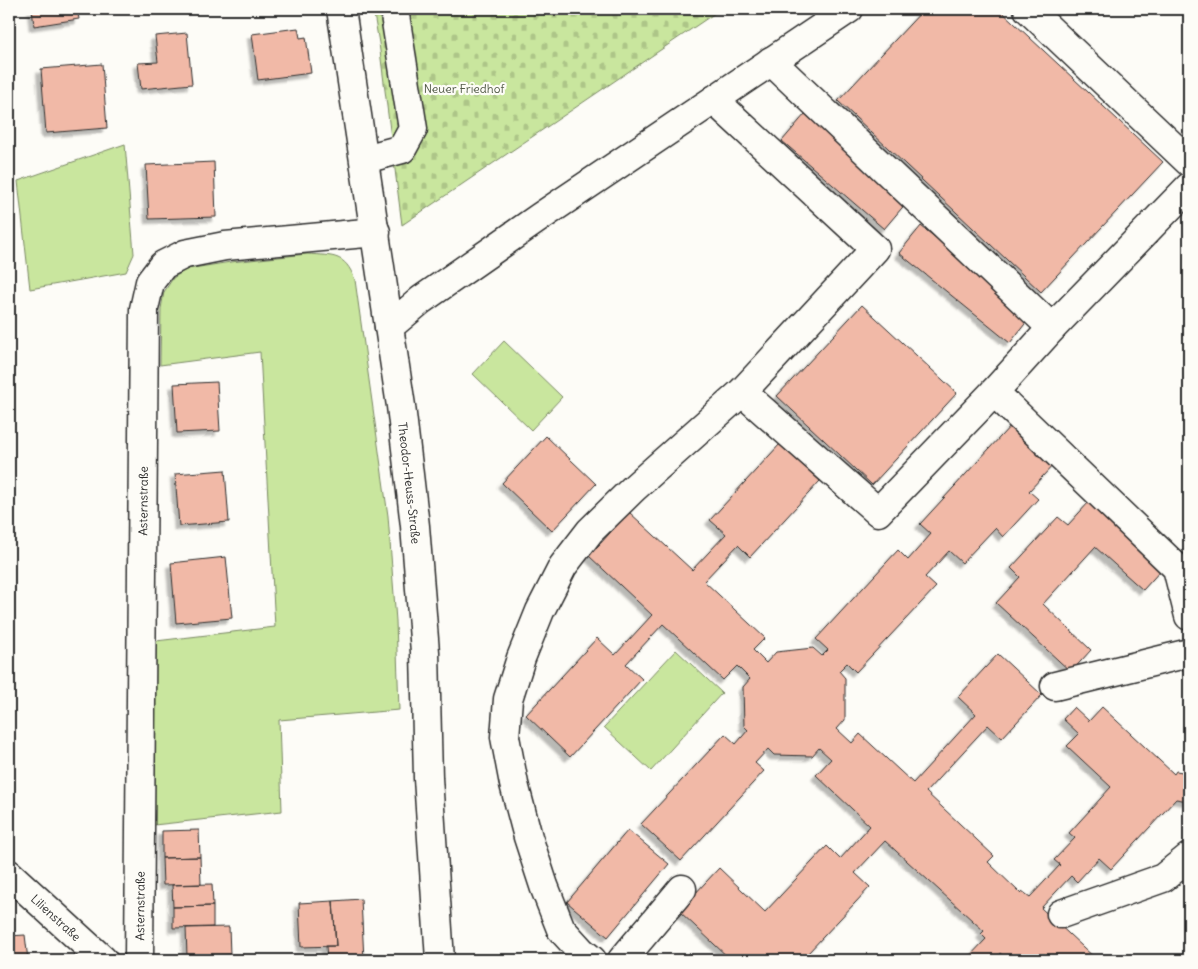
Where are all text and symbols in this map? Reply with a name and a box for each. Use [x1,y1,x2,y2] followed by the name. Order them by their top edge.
[424,81,505,96] park label: Neuer Friedhof
[395,421,424,544] street label: Theodor-Heuss-Straße
[135,466,150,536] street label: Asternstraße
[132,871,147,941] street label: Asternstraße
[28,891,84,944] street label: Lilienstraße

